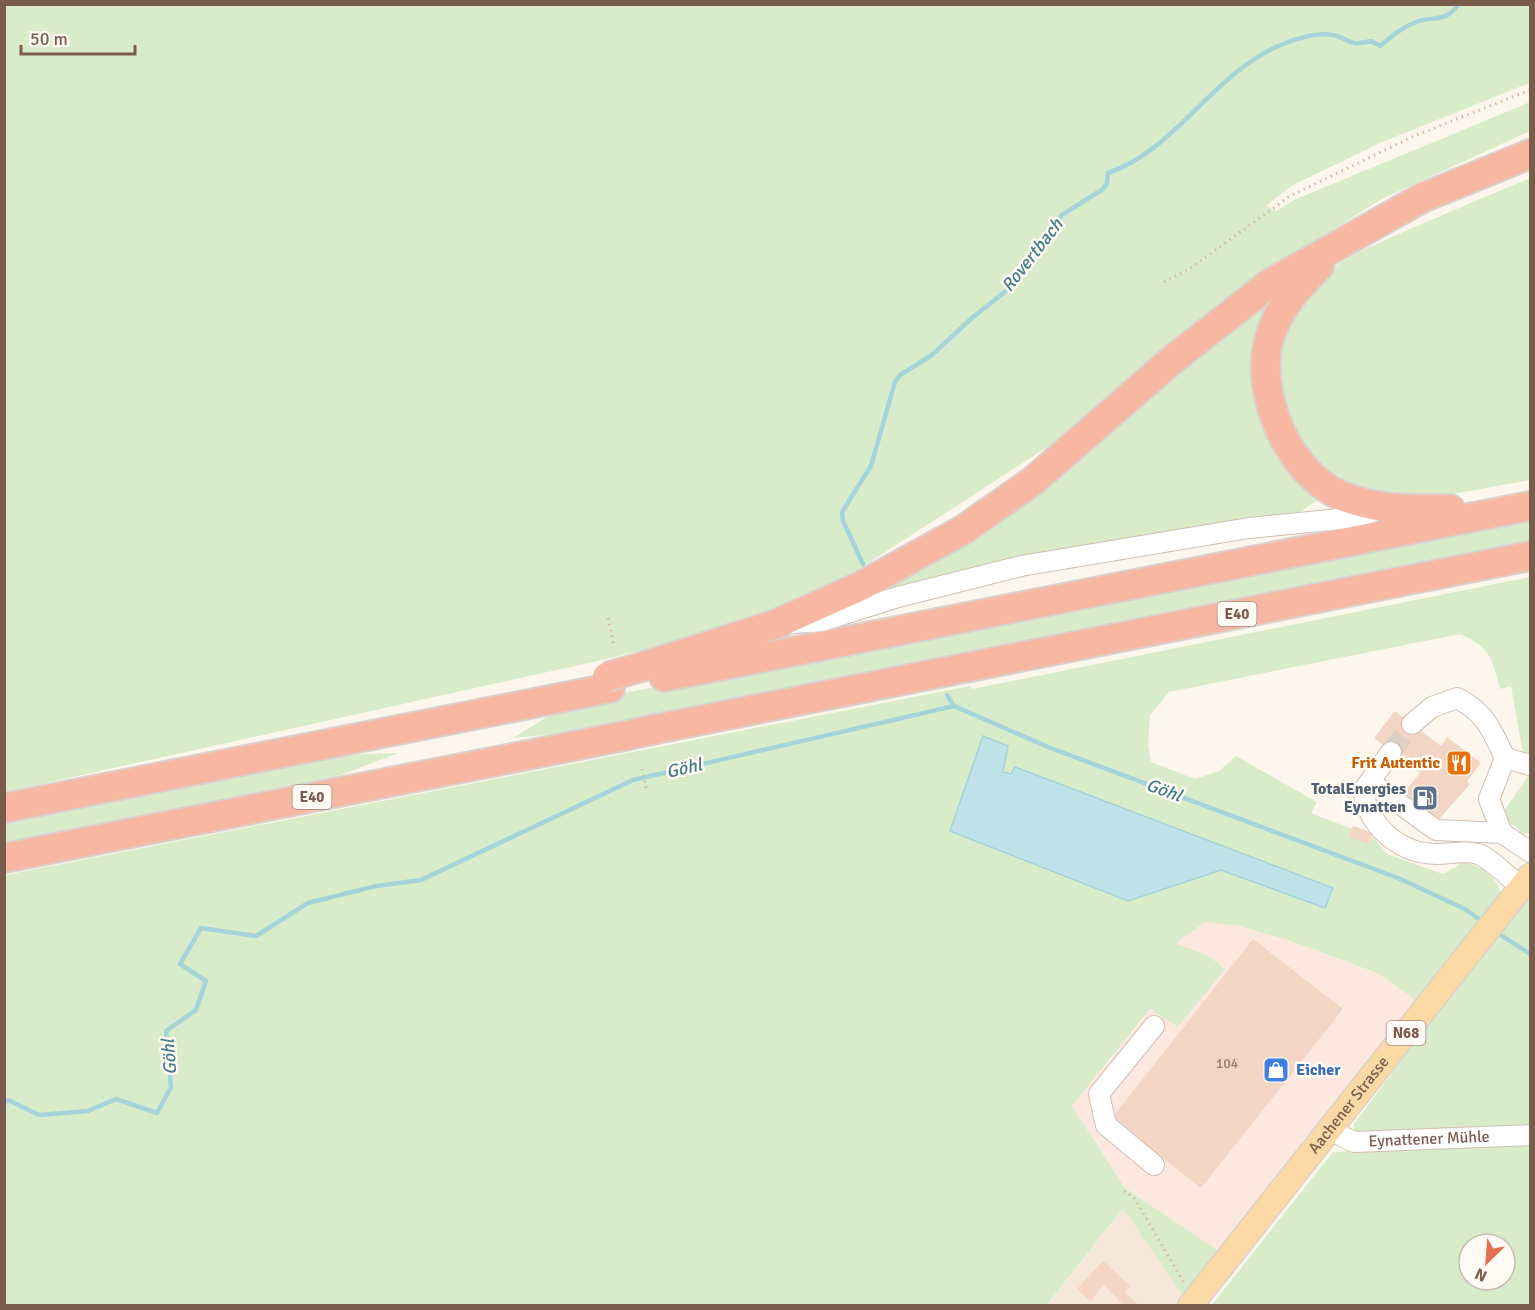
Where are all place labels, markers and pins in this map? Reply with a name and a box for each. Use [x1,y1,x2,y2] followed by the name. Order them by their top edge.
[1444,748,1474,778] restaurant icon: Frit Autentic
[1351,753,1440,773] place label: Frit Autentic
[1311,779,1406,817] place label: TotalEnergies Eynatten
[1410,783,1440,813] fuel station icon: TotalEnergies Eynatten
[1261,1055,1291,1085] shop icon: Eicher
[1296,1060,1341,1080] place label: Eicher

